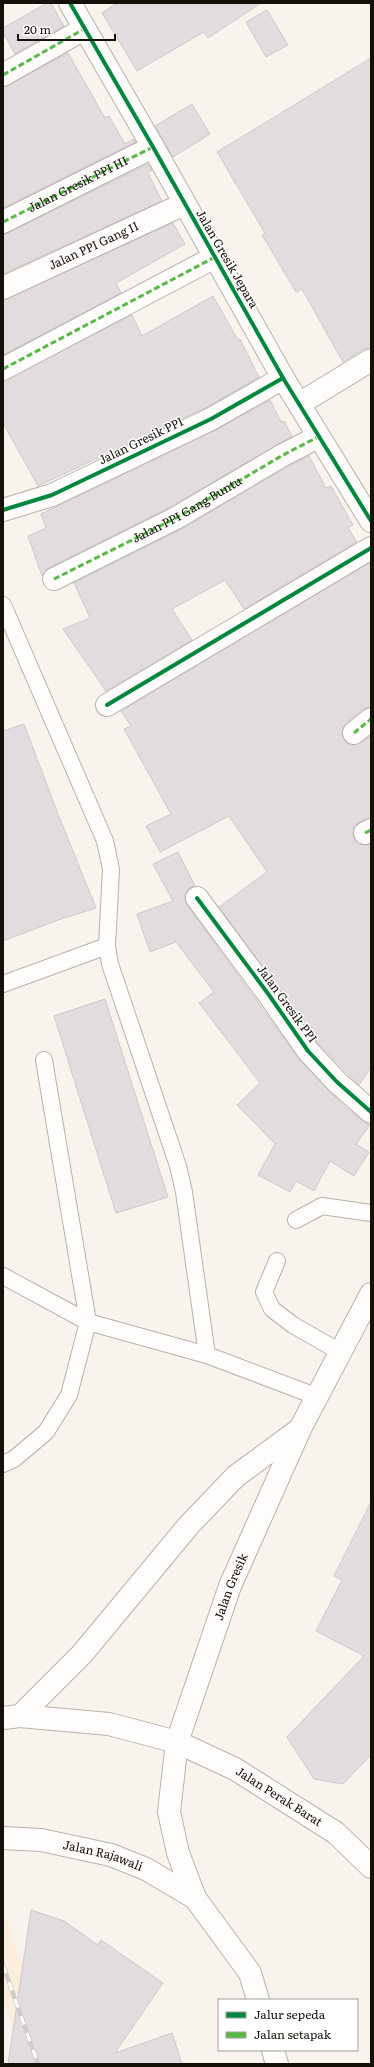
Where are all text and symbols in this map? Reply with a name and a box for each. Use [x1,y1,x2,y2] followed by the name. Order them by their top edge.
[18,16,115,42] scale bar
[24,20,51,38] text: 20 m
[25,151,131,216] street label: Jalan Gresik PPI III
[192,206,264,312] street label: Jalan Gresik Jepara
[45,216,141,274] street label: Jalan PPI Gang II
[95,412,186,468] street label: Jalan Gresik PPI
[129,471,245,547] street label: Jalan PPI Gang Buntu
[253,961,322,1046] street label: Jalan Gresik PPI
[209,1549,252,1623] street label: Jalan Gresik
[233,1762,326,1830] street label: Jalan Perak Barat
[62,1835,146,1875] street label: Jalan Rajawali
[218,1999,358,2051] legend
[254,2005,326,2023] text: Jalur sepeda
[254,2025,332,2043] text: Jalan setapak

